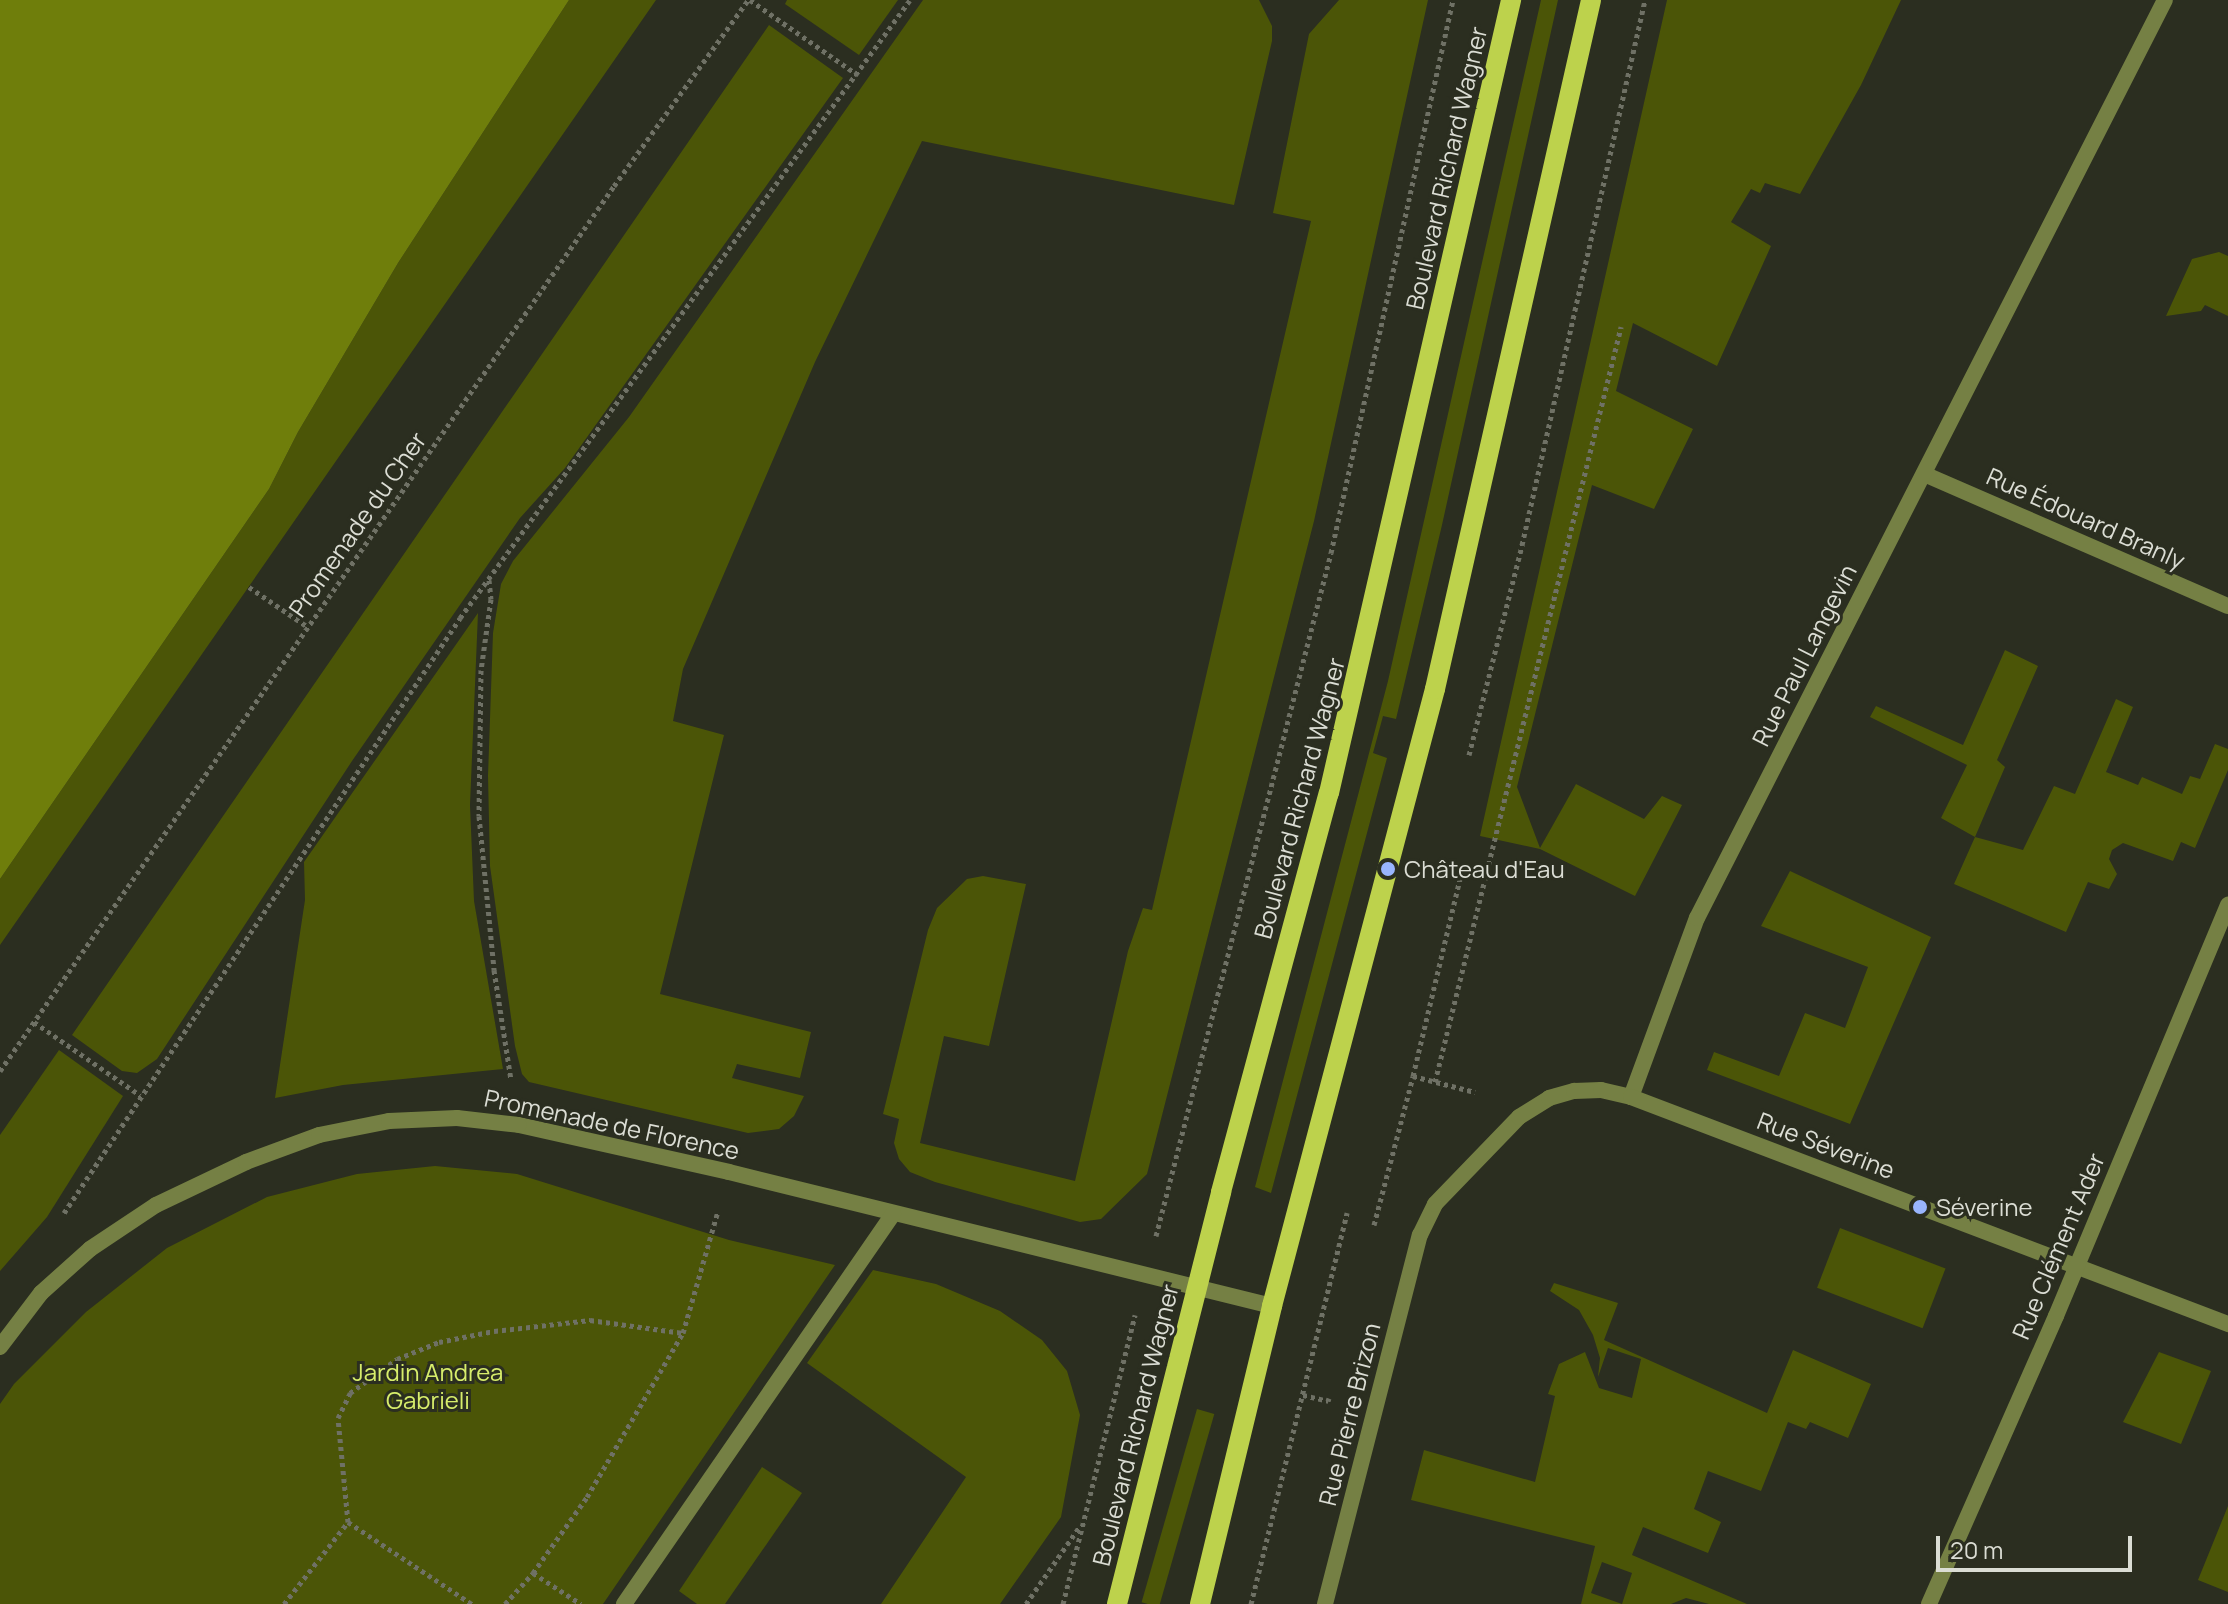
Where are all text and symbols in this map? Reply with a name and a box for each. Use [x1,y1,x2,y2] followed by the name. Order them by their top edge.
[1399,24,1493,312] street label: Boulevard Richard Wagner
[282,426,432,622] street label: Promenade du Cher
[1982,461,2190,575] street label: Rue Édouard Branly
[1746,559,1862,751] street label: Rue Paul Langevin
[1248,655,1350,941] street label: Boulevard Richard Wagner
[1404,855,1565,883] place label: Château d'Eau
[1379,860,1397,878] marker: Château d'Eau
[482,1083,742,1165] street label: Promenade de Florence
[1753,1106,1899,1184] street label: Rue Séverine
[2006,1149,2110,1343] street label: Rue Clément Ader
[1936,1193,2033,1221] place label: Séverine
[1911,1198,1929,1216] marker: Séverine
[1086,1281,1184,1569] street label: Boulevard Richard Wagner
[1312,1320,1386,1508] street label: Rue Pierre Brizon
[353,1358,503,1414] park label: Jardin Andrea Gabrieli
[1940,1520,2136,1570] scale bar
[1950,1533,2003,1566] text: 20 m

